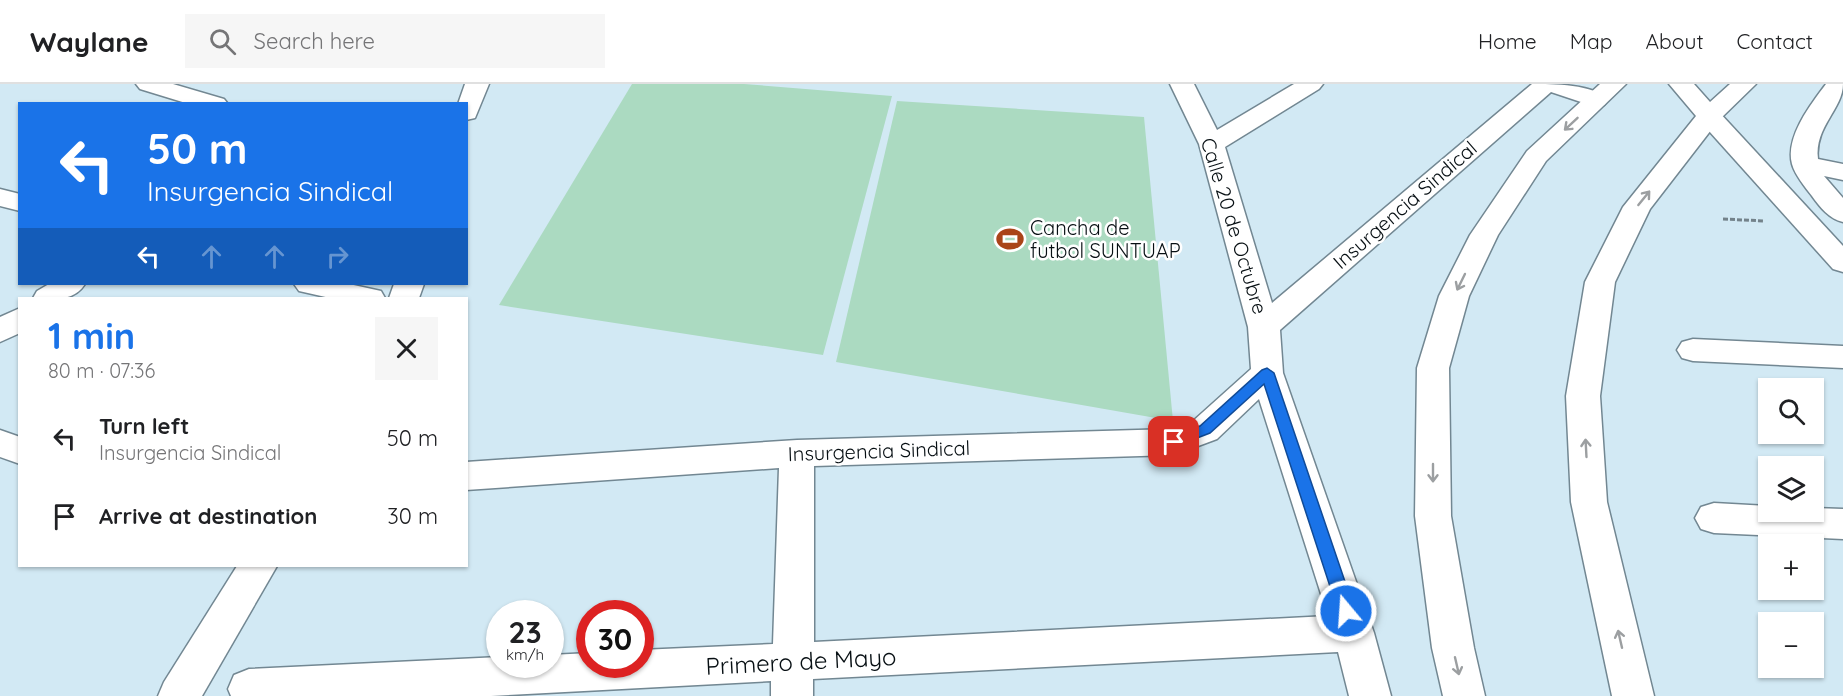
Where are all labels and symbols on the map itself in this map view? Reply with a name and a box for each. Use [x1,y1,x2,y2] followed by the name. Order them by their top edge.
[1564,117,1579,131] one-way arrow
[1196,135,1273,317] street label: Calle 20 de Octubre
[1328,135,1482,274] street label: Insurgencia Sindical
[1637,190,1650,206] one-way arrow
[1030,215,1181,263] place label: Cancha de futbol SUNTUAP
[995,224,1025,254] sports icon: Cancha de futbol SUNTUAP
[1454,273,1466,291] one-way arrow
[1148,416,1199,467] pin
[787,435,971,466] street label: Insurgencia Sindical
[1581,438,1592,458] one-way arrow
[1427,462,1439,482] one-way arrow
[1314,579,1378,643] position arrow
[576,600,654,678] speed limit sign: 30
[1613,630,1625,649] one-way arrow
[705,641,897,681] street label: Primero de Mayo
[1452,656,1464,675] one-way arrow

